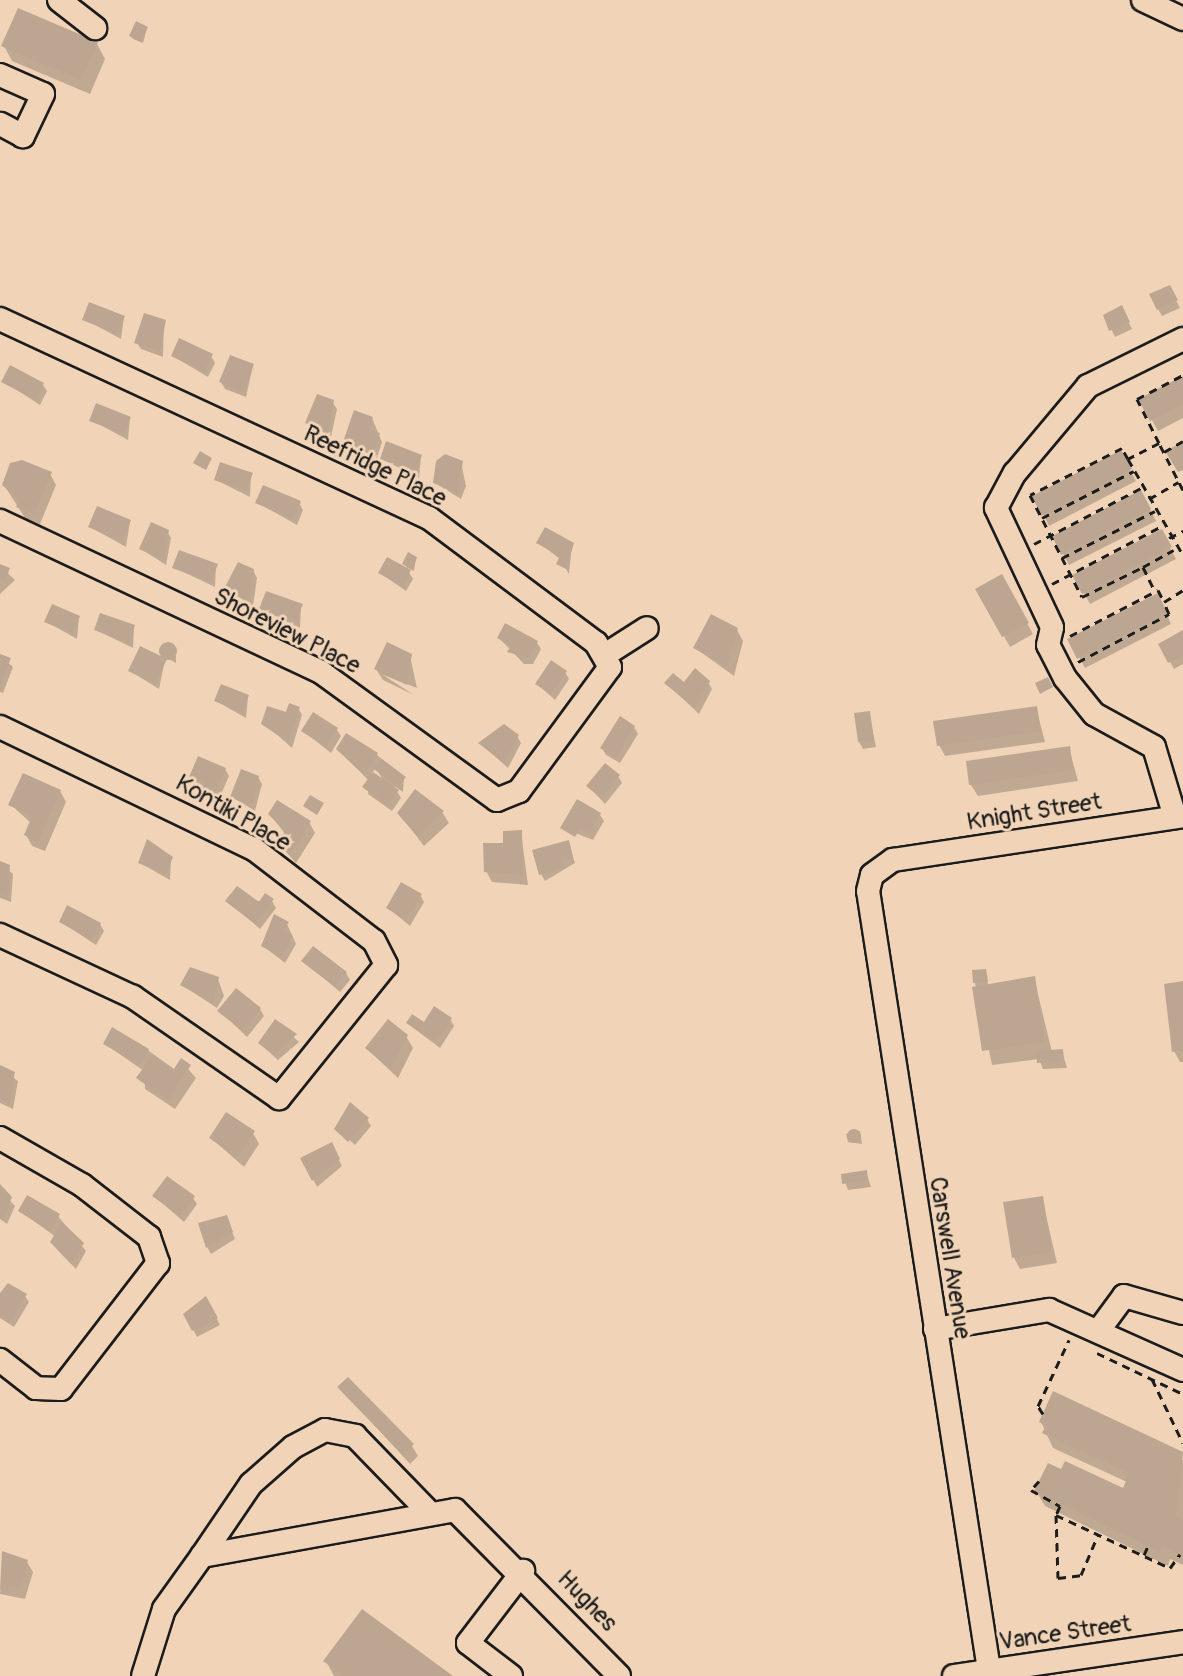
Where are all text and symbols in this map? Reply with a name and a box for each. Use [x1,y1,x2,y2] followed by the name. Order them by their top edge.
[299,419,451,513] street label: Reefridge Place
[209,582,365,680] street label: Shoreview Place
[170,769,296,857] street label: Kontiki Place
[965,787,1103,837] street label: Knight Street
[923,1175,977,1341] street label: Carswell Avenue
[551,1565,623,1637] street label: Hughes
[997,1610,1133,1656] street label: Vance Street

